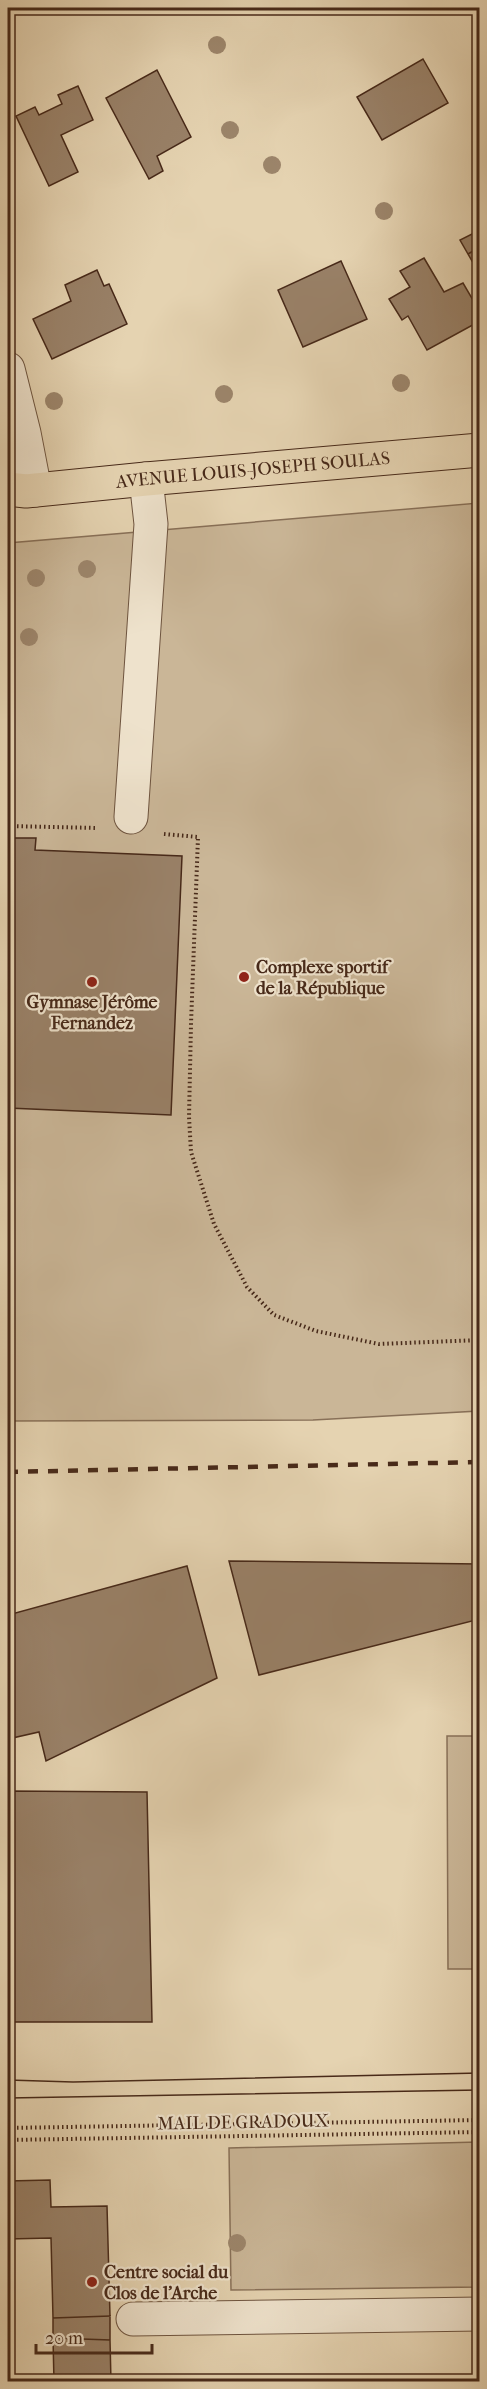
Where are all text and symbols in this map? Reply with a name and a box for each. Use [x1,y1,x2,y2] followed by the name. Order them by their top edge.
[114,448,391,493] street label: AVENUE LOUIS-JOSEPH SOULAS
[256,957,392,999] place label: Complexe sportif de la République
[237,970,251,984] marker: Complexe sportif de la République
[85,975,99,989] marker: Gymnase Jérôme Fernandez
[27,992,158,1034] place label: Gymnase Jérôme Fernandez
[157,2111,329,2134] street label: MAIL DE GRADOUX
[104,2262,229,2304] place label: Centre social du Clos de l’Arche
[85,2275,99,2289] marker: Centre social du Clos de l’Arche
[36,2317,152,2355] scale bar
[45,2328,83,2349] text: 20 m

